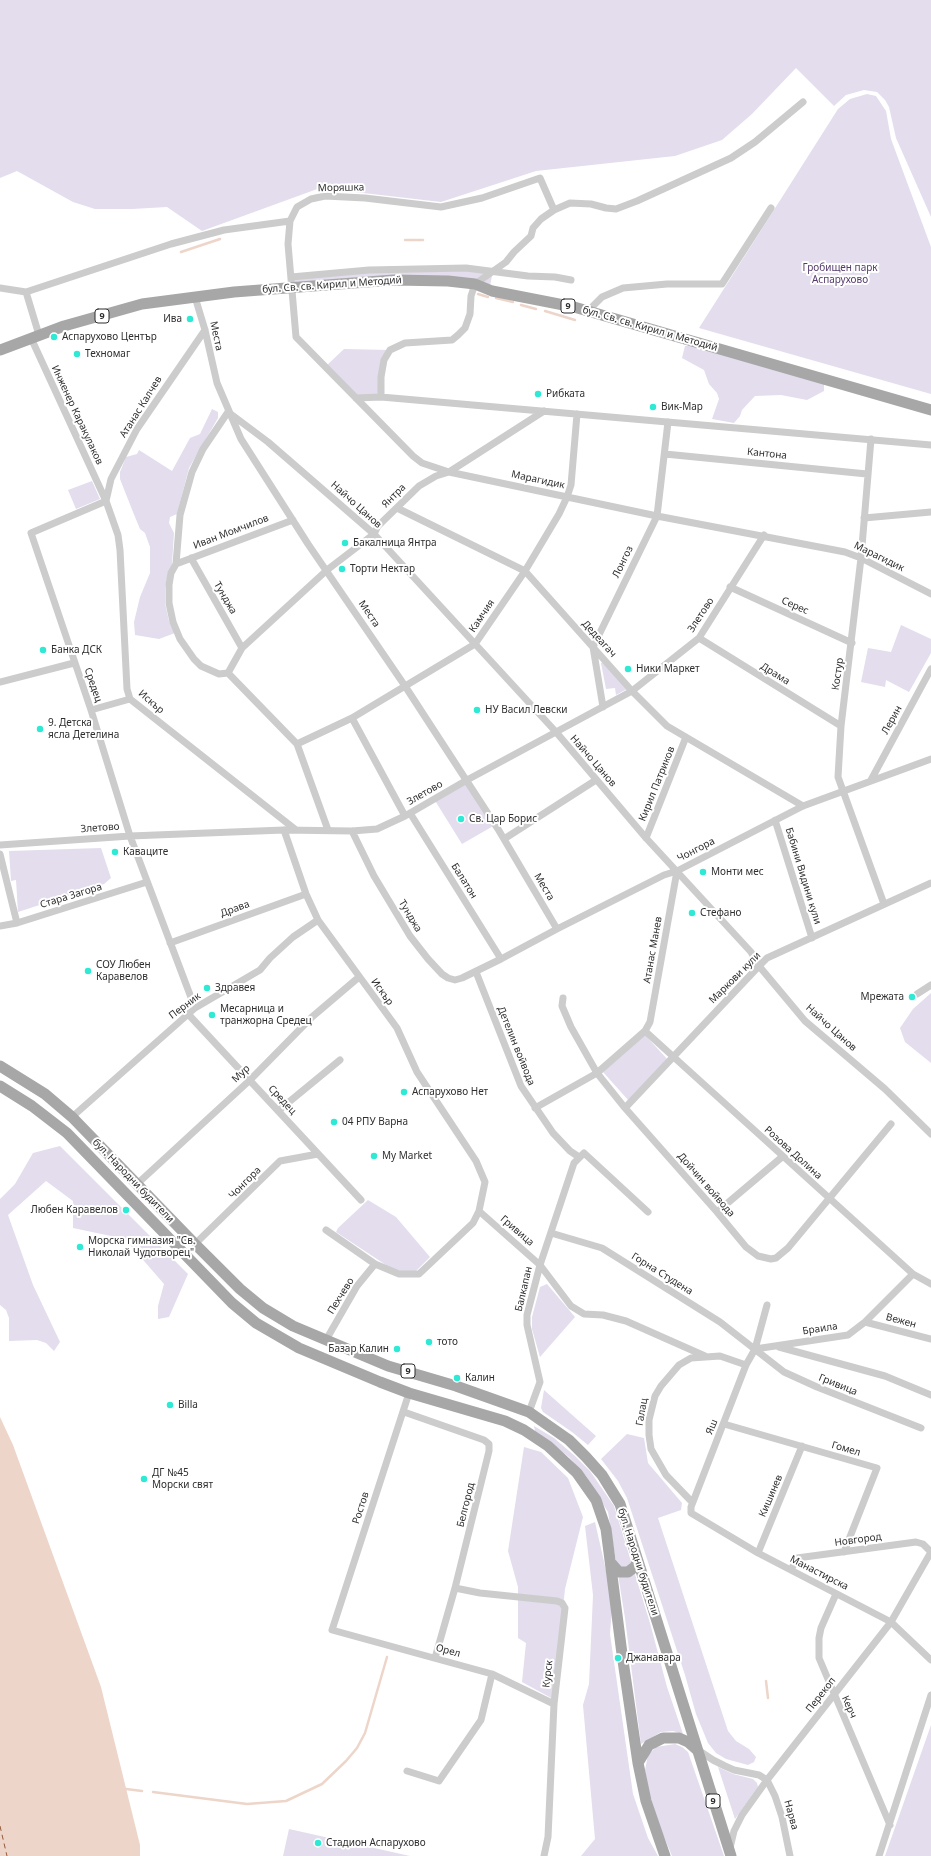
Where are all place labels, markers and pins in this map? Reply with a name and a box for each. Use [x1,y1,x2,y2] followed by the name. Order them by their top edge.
[163,313,182,325] place label: Ива
[185,314,195,324] marker: Ива
[62,331,157,343] place label: Аспарухово Център
[49,332,59,342] marker: Аспарухово Център
[85,348,130,360] place label: Техномаг
[72,349,82,359] marker: Техномаг
[546,388,585,400] place label: Рибката
[533,389,543,399] marker: Рибката
[661,401,703,413] place label: Вик-Мар
[648,402,658,412] marker: Вик-Мар
[353,537,437,549] place label: Бакалница Янтра
[340,538,350,548] marker: Бакалница Янтра
[350,563,415,575] place label: Торти Нектар
[337,564,347,574] marker: Торти Нектар
[51,644,102,656] place label: Банка ДСК
[38,645,48,655] marker: Банка ДСК
[636,663,700,675] place label: Ники Маркет
[623,664,633,674] marker: Ники Маркет
[485,704,567,716] place label: НУ Васил Левски
[472,705,482,715] marker: НУ Васил Левски
[48,717,119,740] place label: 9. Детска ясла Детелина
[35,724,45,734] marker: 9. Детска ясла Детелина
[469,813,537,825] place label: Св. Цар Борис
[456,814,466,824] marker: Св. Цар Борис
[123,846,168,858] place label: Каваците
[110,847,120,857] marker: Каваците
[711,866,764,878] place label: Монти мес
[698,867,708,877] marker: Монти мес
[700,907,741,919] place label: Стефано
[687,908,697,918] marker: Стефано
[96,959,151,982] place label: СОУ Любен Каравелов
[83,966,93,976] marker: СОУ Любен Каравелов
[215,982,255,994] place label: Здравея
[202,983,212,993] marker: Здравея
[860,991,904,1003] place label: Мрежата
[907,992,917,1002] marker: Мрежата
[220,1003,312,1026] place label: Месарница и транжорна Средец
[207,1010,217,1020] marker: Месарница и транжорна Средец
[412,1086,488,1098] place label: Аспарухово Нет
[399,1087,409,1097] marker: Аспарухово Нет
[342,1116,408,1128] place label: 04 РПУ Варна
[329,1117,339,1127] marker: 04 РПУ Варна
[382,1150,432,1162] place label: My Market
[369,1151,379,1161] marker: My Market
[31,1204,118,1216] place label: Любен Каравелов
[121,1205,131,1215] marker: Любен Каравелов
[88,1235,196,1258] place label: Морска гимназия "Св. Николай Чудотворец"
[75,1242,85,1252] marker: Морска гимназия "Св. Николай Чудотворец"
[437,1336,458,1348] place label: тото
[424,1337,434,1347] marker: тото
[328,1343,389,1355] place label: Базар Калин
[392,1344,402,1354] marker: Базар Калин
[465,1372,495,1384] place label: Калин
[452,1373,462,1383] marker: Калин
[178,1399,198,1411] place label: Billa
[165,1400,175,1410] marker: Billa
[152,1467,213,1490] place label: ДГ №45 Морски свят
[139,1474,149,1484] marker: ДГ №45 Морски свят
[626,1652,681,1664] place label: Джанавара
[613,1653,623,1663] marker: Джанавара
[326,1837,426,1849] place label: Стадион Аспарухово
[313,1838,323,1848] marker: Стадион Аспарухово

